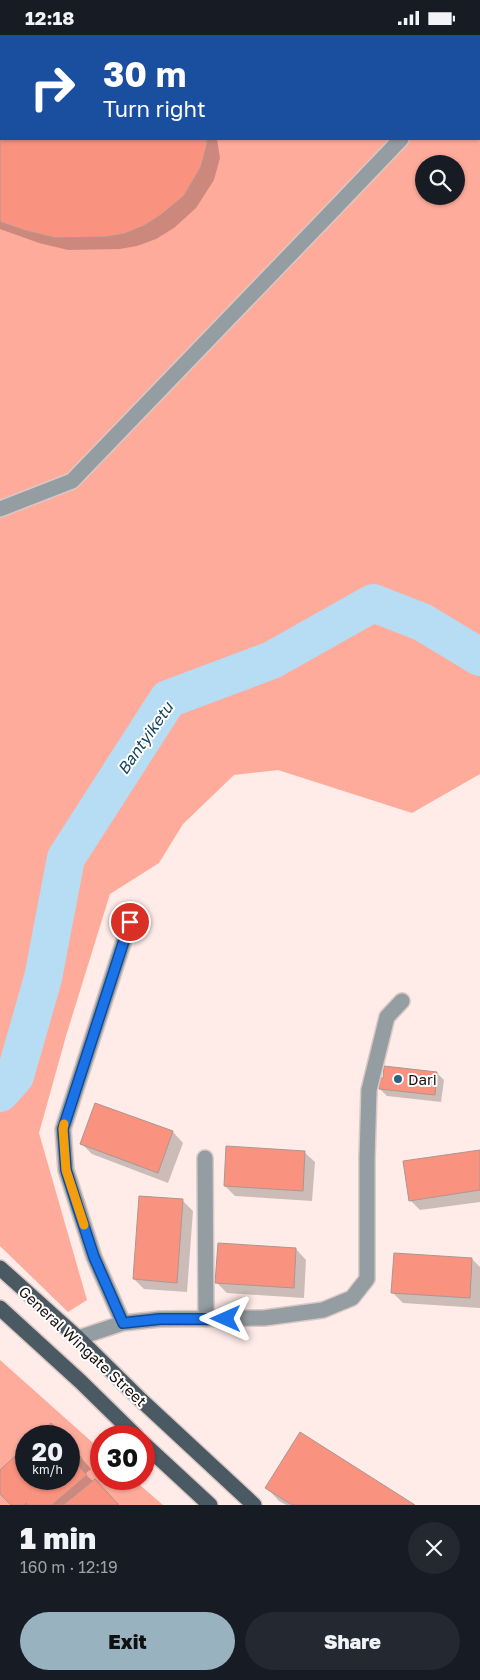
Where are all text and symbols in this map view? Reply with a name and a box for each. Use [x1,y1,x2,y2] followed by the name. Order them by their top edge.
[25,6,74,29] text: 12:18
[103,53,186,95] text: 30 m
[20,55,85,120] icon: right
[103,95,206,122] text: Turn right
[415,155,465,205] map controls
[415,155,465,205] button: search
[113,697,178,778] water label: Bantyiketu
[109,901,151,943] pin
[116,908,144,936] icon: arrive
[408,1070,437,1088] place label: Dari
[392,1073,404,1085] marker: Dari
[15,1282,151,1410] street label: General Wingate Street
[199,1292,251,1344] position arrow
[90,1425,155,1490] speed limit sign: 30
[32,1436,63,1467] text: 20
[32,1462,63,1477] text: km/h
[20,1520,96,1556] text: 1 min
[408,1522,460,1574] button: close
[20,1557,118,1577] text: 160 m · 12:19
[20,1612,235,1670] button: Exit
[245,1612,460,1670] button: Share

